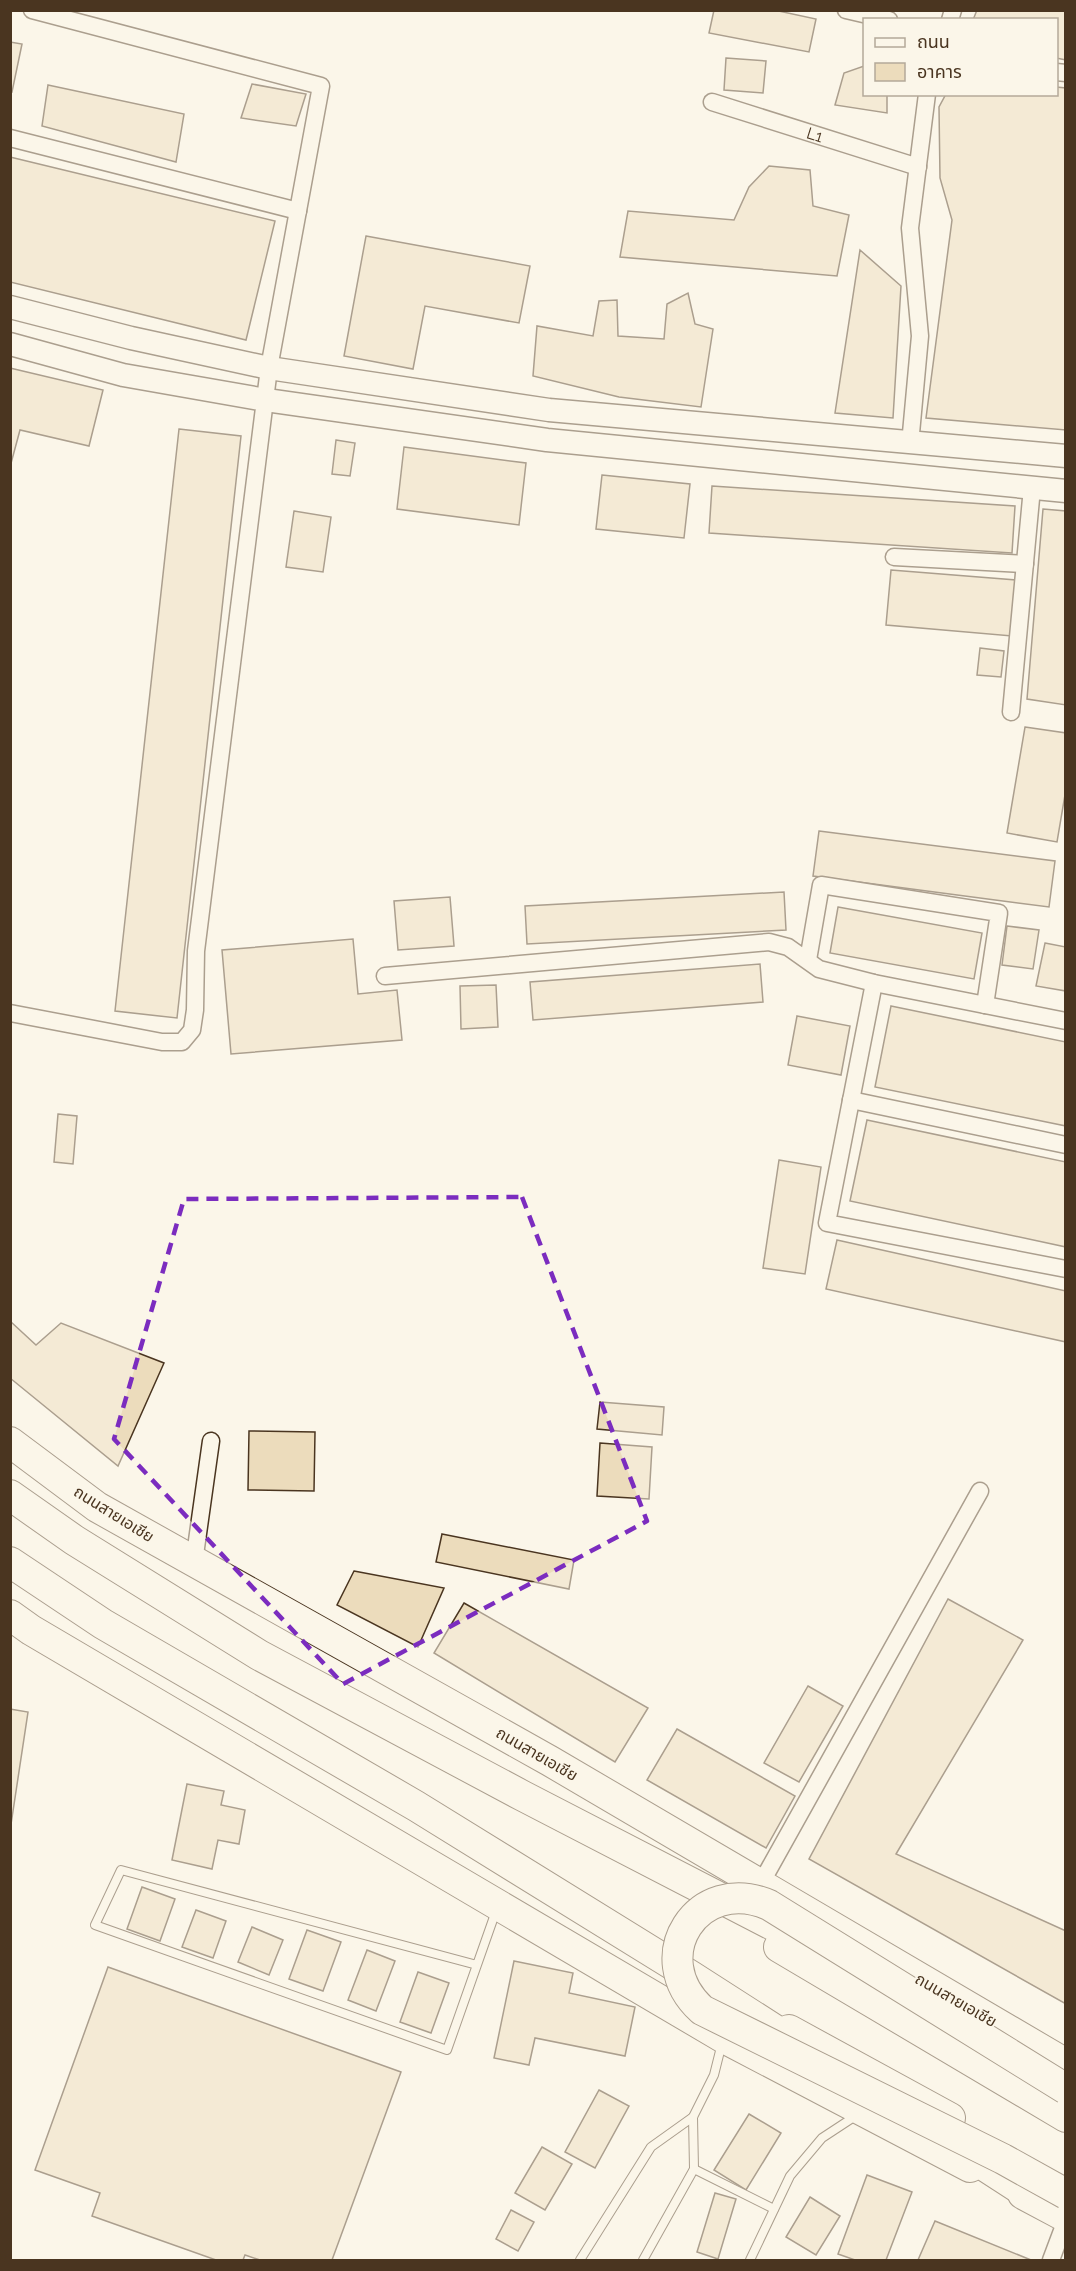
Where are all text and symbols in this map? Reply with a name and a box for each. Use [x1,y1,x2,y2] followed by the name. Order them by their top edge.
[863,18,1058,96] legend
[917,31,950,52] text: ถนน
[917,61,962,82] text: อาคาร
[804,123,826,146] street label: L1
[70,1482,158,1546] street label: ถนนสายเอเชีย
[493,1723,581,1785] street label: ถนนสายเอเชีย
[912,1969,1000,2031] street label: ถนนสายเอเชีย

